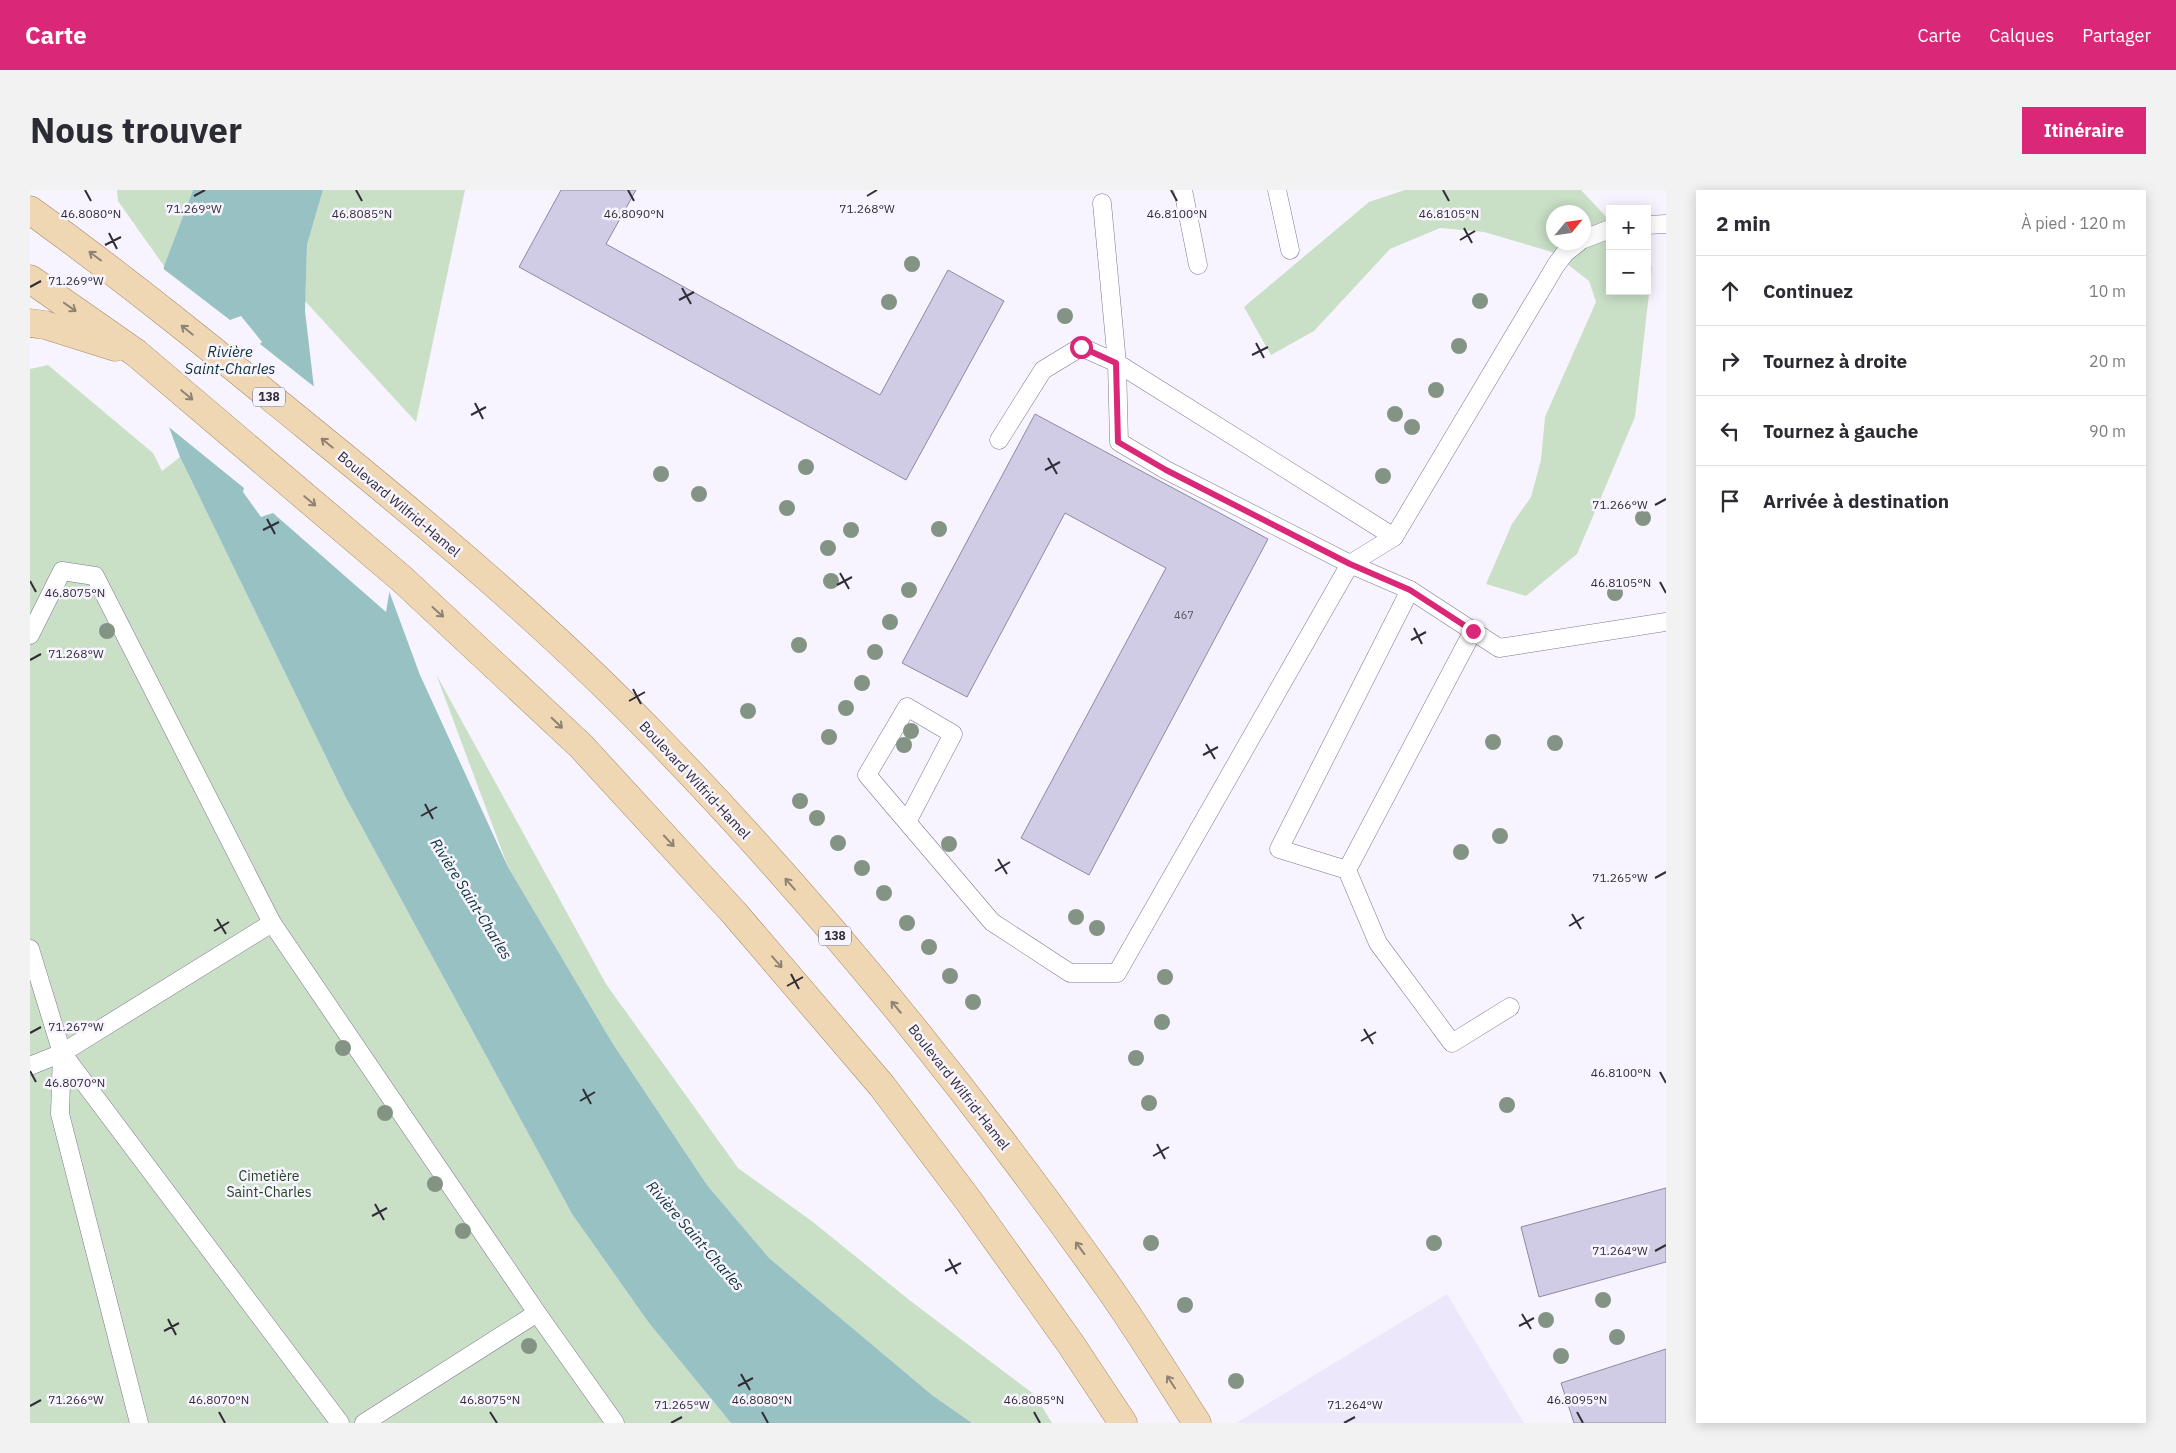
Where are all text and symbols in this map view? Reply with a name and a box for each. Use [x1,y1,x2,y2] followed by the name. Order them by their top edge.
[25,19,87,51] text: Carte
[1918,24,1961,47] text: Carte
[1989,24,2054,47] text: Calques
[2082,24,2151,47] text: Partager
[30,107,242,153] text: Nous trouver
[2022,107,2146,154] button: Itinéraire
[166,201,222,216] text: 71.269°W
[839,201,895,216] text: 71.268°W
[1546,205,1591,250] north arrow
[1606,205,1651,295] map controls
[1606,205,1651,250] button: +
[61,206,121,221] text: 46.8080°N
[332,206,392,221] text: 46.8085°N
[604,206,664,221] text: 46.8090°N
[1147,206,1207,221] text: 46.8100°N
[1419,206,1479,221] text: 46.8105°N
[1716,209,1771,237] text: 2 min
[2021,213,2126,233] text: À pied · 120 m
[1606,250,1651,295] button: −
[89,251,102,262] one-way arrow
[48,273,104,288] text: 71.269°W
[1716,277,1744,305] icon: ahead
[1763,279,1853,303] text: Continuez
[2089,281,2126,301] text: 10 m
[63,302,77,312] one-way arrow
[181,324,194,335] one-way arrow
[1070,336,1093,359] route start
[185,342,275,378] water label: Rivière Saint-Charles
[1716,347,1744,375] icon: right
[1763,349,1907,373] text: Tournez à droite
[2089,351,2126,371] text: 20 m
[253,388,285,406] road number: 138
[180,390,193,401] one-way arrow
[1716,417,1744,445] icon: left
[1763,419,1919,443] text: Tournez à gauche
[2089,421,2126,441] text: 90 m
[321,438,334,449] one-way arrow
[334,447,464,561] street label: Boulevard Wilfrid-Hamel
[1716,487,1744,515] icon: arrive
[1763,489,1949,513] text: Arrivée à destination
[304,495,317,506] one-way arrow
[1592,497,1648,512] text: 71.266°W
[1591,575,1651,590] text: 46.8105°N
[45,585,105,600] text: 46.8075°N
[432,606,445,618] one-way arrow
[1174,608,1194,622] house number: 467
[1462,620,1485,643] route end
[48,646,104,661] text: 71.268°W
[551,717,563,729] one-way arrow
[636,717,754,843] street label: Boulevard Wilfrid-Hamel
[662,834,674,847] one-way arrow
[426,835,516,963] water label: Rivière Saint-Charles
[1592,870,1648,885] text: 71.265°W
[785,878,796,891] one-way arrow
[819,926,851,946] road number: 138
[771,956,783,969] one-way arrow
[890,1001,901,1014] one-way arrow
[48,1019,104,1034] text: 71.267°W
[904,1020,1014,1154] street label: Boulevard Wilfrid-Hamel
[1591,1065,1651,1080] text: 46.8100°N
[45,1075,105,1090] text: 46.8070°N
[226,1167,312,1201] park label: Cimetière Saint-Charles
[642,1177,748,1295] water label: Rivière Saint-Charles
[1074,1241,1085,1255] one-way arrow
[1592,1243,1648,1258] text: 71.264°W
[1165,1375,1176,1389] one-way arrow
[48,1392,104,1407] text: 71.266°W
[189,1392,249,1407] text: 46.8070°N
[460,1392,520,1407] text: 46.8075°N
[732,1392,792,1407] text: 46.8080°N
[1004,1392,1064,1407] text: 46.8085°N
[1547,1392,1607,1407] text: 46.8095°N
[654,1397,710,1412] text: 71.265°W
[1327,1397,1383,1412] text: 71.264°W

